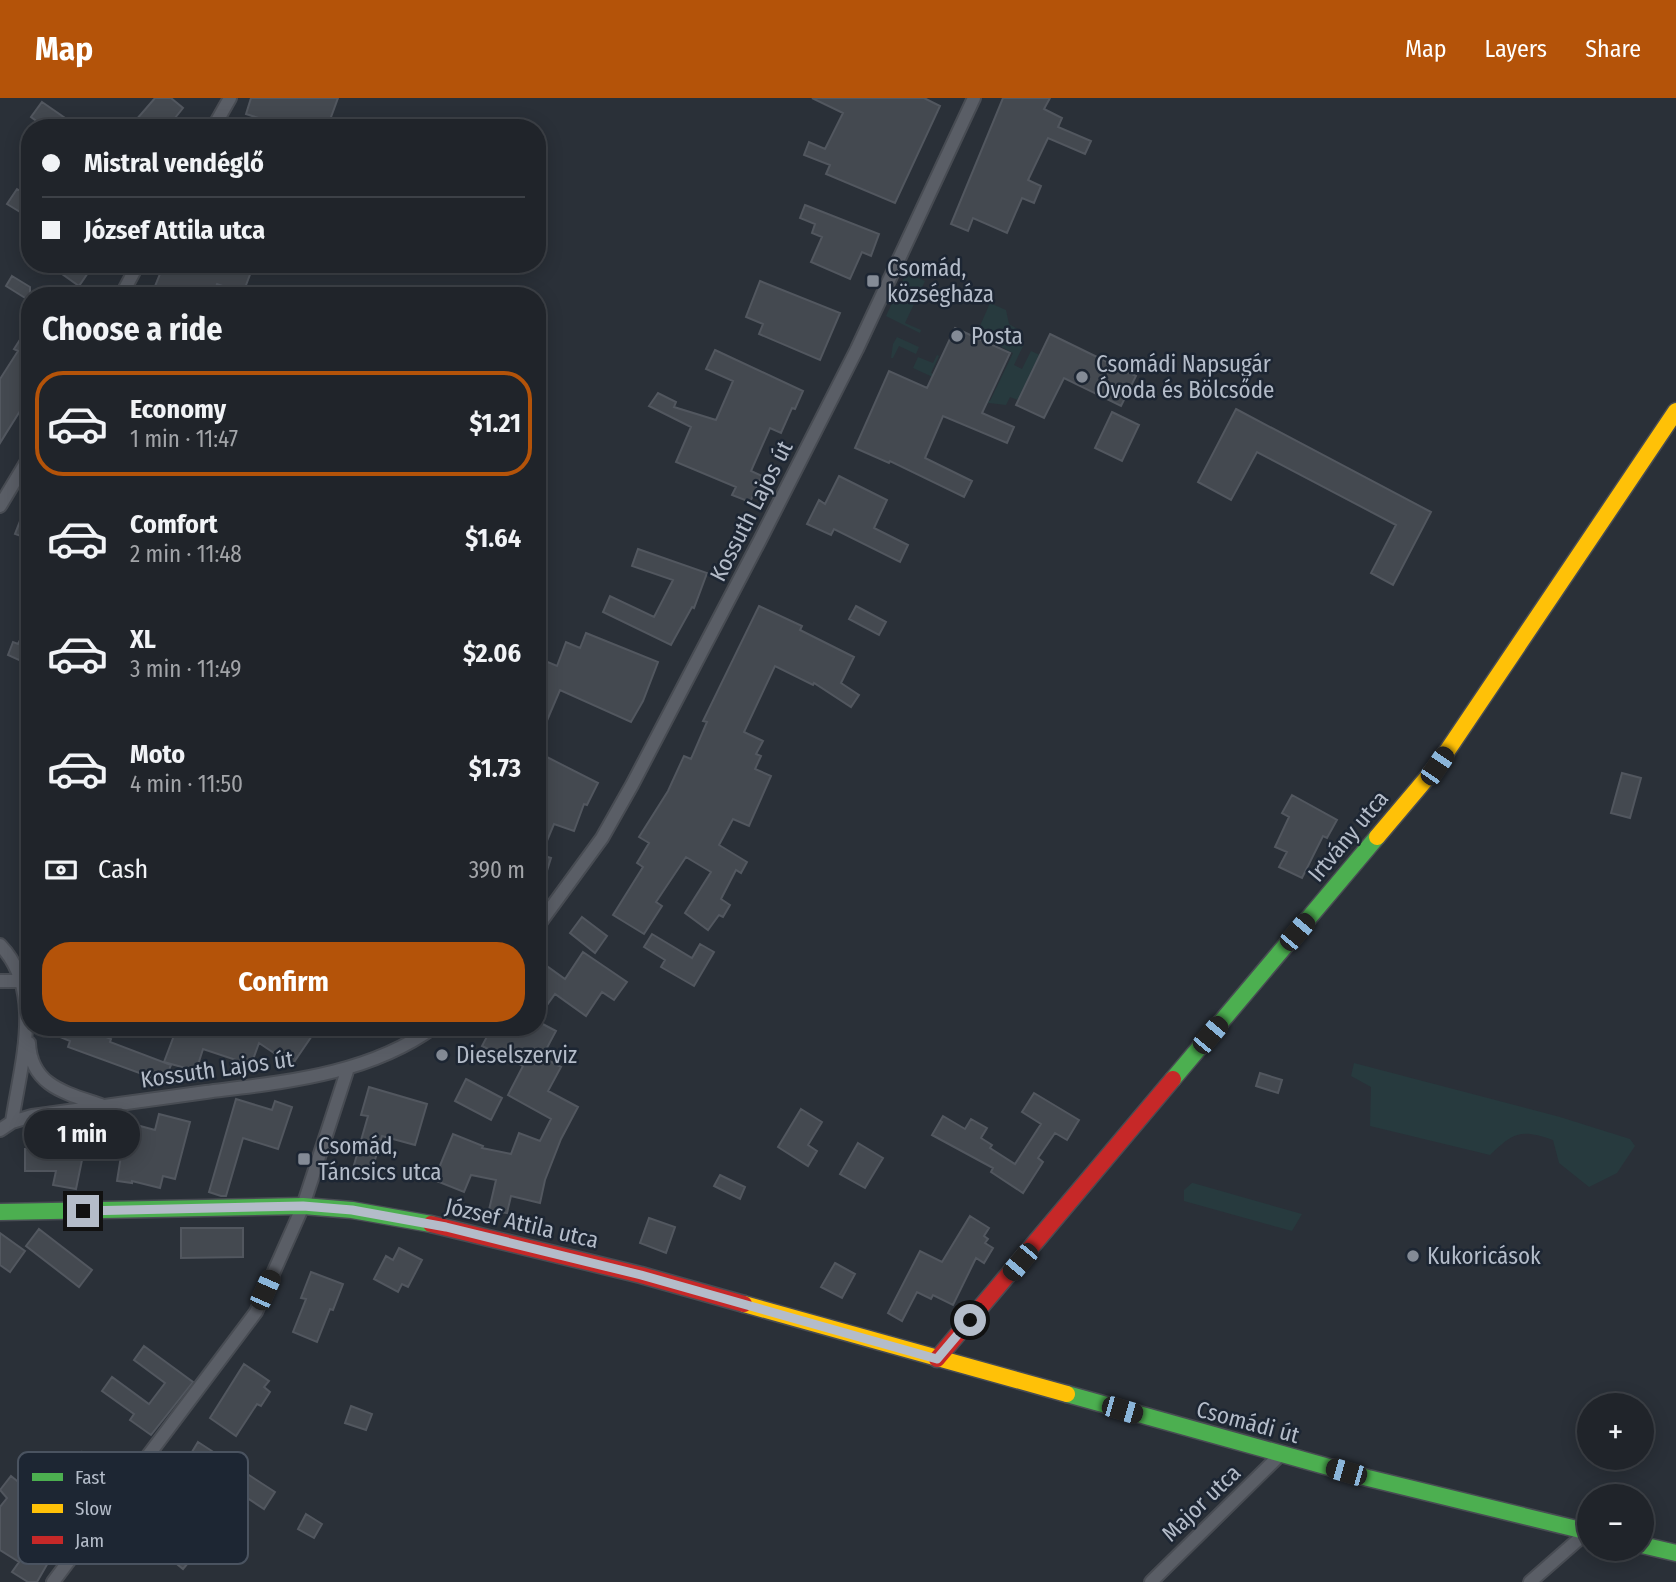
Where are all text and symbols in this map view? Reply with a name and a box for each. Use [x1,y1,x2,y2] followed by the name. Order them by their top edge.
[35,29,93,69] text: Map
[1405,35,1447,63] text: Map
[1485,35,1547,63] text: Layers
[1585,35,1641,63] text: Share
[84,148,264,179] text: Mistral vendéglő
[84,215,265,246] text: József Attila utca
[887,254,994,308] place label: Csomád, községháza
[865,273,881,289] marker: Csomád, községháza
[42,310,223,348] text: Choose a ride
[971,322,1023,350] place label: Posta
[949,328,965,344] marker: Posta
[1096,350,1274,404] place label: Csomádi Napsugár Óvoda és Bölcsőde
[1074,369,1090,385] marker: Csomádi Napsugár Óvoda és Bölcsőde
[46,392,109,455] icon: car
[130,394,226,425] text: Economy
[469,408,521,439] text: $1.21
[130,425,238,453] text: 1 min · 11:47
[704,436,799,586] street label: Kossuth Lajos út
[46,507,109,570] icon: car
[130,509,218,540] text: Comfort
[465,523,521,554] text: $1.64
[130,540,242,568] text: 2 min · 11:48
[46,622,109,685] icon: car
[130,624,156,655] text: XL
[463,638,521,669] text: $2.06
[130,655,241,683] text: 3 min · 11:49
[46,737,109,800] icon: car
[130,739,185,770] text: Moto
[1417,743,1458,789] car
[469,753,521,784] text: $1.73
[130,770,243,798] text: 4 min · 11:50
[1302,785,1394,887] street label: Irtvány utca
[42,851,80,889] icon: cash
[98,854,148,885] text: Cash
[469,856,525,884] text: 390 m
[1276,909,1319,955] car
[42,942,525,1022] button: Confirm
[1189,1012,1232,1058] car
[456,1041,577,1069] place label: Dieselszerviz
[139,1044,296,1094] street label: Kossuth Lajos út
[434,1047,450,1063] marker: Dieselszerviz
[25,1110,141,1158] callout: 1 min
[57,1120,107,1148] text: 1 min
[318,1132,442,1186] place label: Csomád, Táncsics utca
[296,1151,312,1167] marker: Csomád, Táncsics utca
[443,1192,601,1254] street label: József Attila utca
[67,1195,99,1227] route end
[999,1239,1042,1285] car
[1427,1242,1541,1270] place label: Kukoricások
[1405,1248,1421,1264] marker: Kukoricások
[247,1267,284,1313] car
[954,1304,986,1336] route start
[1577,1393,1654,1561] map controls
[1577,1393,1654,1470] button: +
[1099,1394,1146,1426] car
[1193,1395,1303,1449] street label: Csomádi út
[18,1452,248,1564] legend
[1323,1456,1370,1488] car
[1156,1459,1246,1547] street label: Major utca
[75,1466,106,1489] text: Fast
[1577,1484,1654,1561] button: −
[75,1497,112,1520] text: Slow
[75,1529,104,1552] text: Jam

